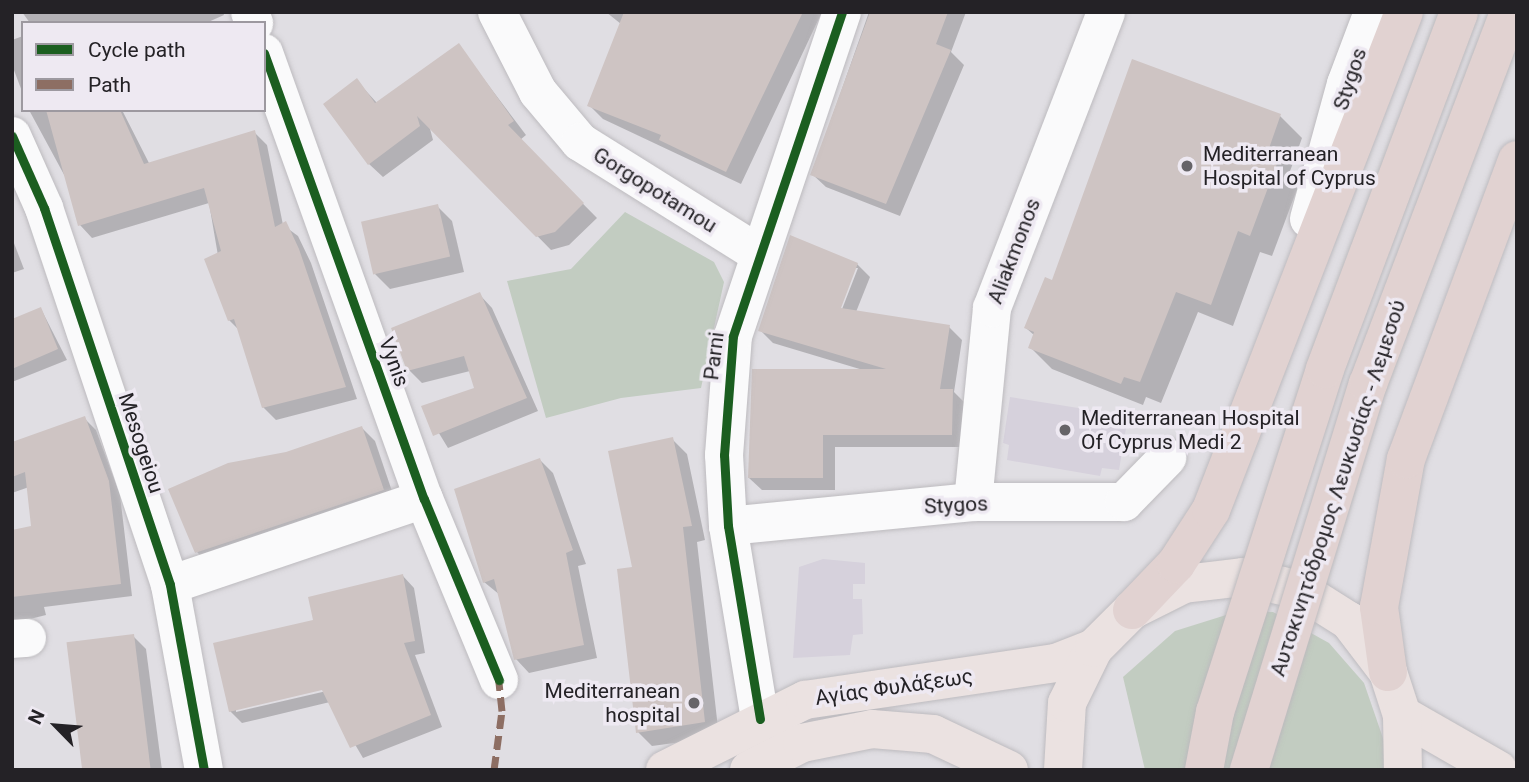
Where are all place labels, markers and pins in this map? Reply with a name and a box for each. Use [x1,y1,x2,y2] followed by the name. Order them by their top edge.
[1203,141,1376,191] place label: Mediterranean Hospital of Cyprus
[1177,156,1197,176] marker: Mediterranean Hospital of Cyprus
[1081,405,1300,455] place label: Mediterranean Hospital Of Cyprus Medi 2
[1055,420,1075,440] marker: Mediterranean Hospital Of Cyprus Medi 2
[545,678,680,728] place label: Mediterranean hospital
[686,695,702,711] marker: Mediterranean hospital

